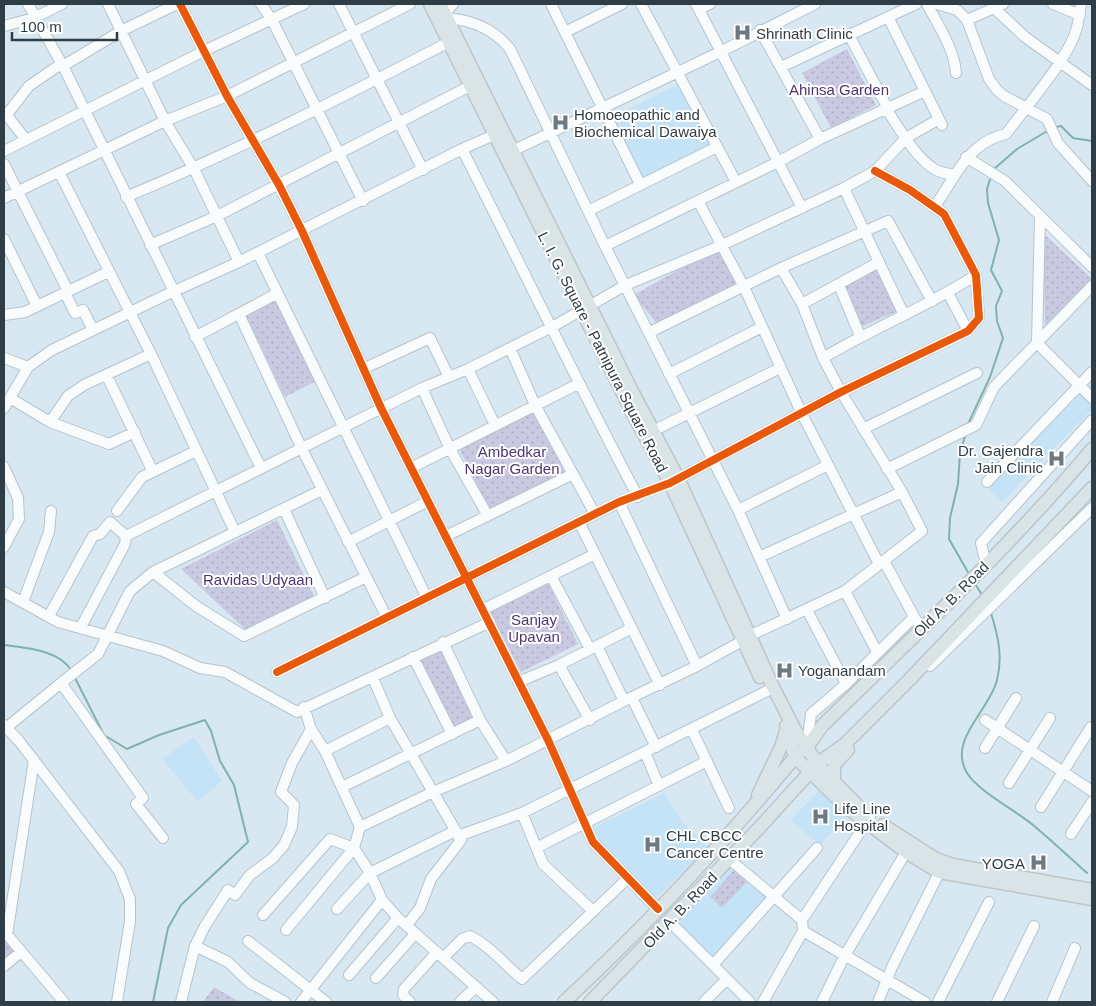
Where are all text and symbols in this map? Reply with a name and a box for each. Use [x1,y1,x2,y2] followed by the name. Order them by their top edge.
[12,10,118,42] scale bar
[20,18,62,35] text: 100 m
[732,23,752,43] hospital icon: Shrinath Clinic
[756,25,853,42] place label: Shrinath Clinic
[789,81,889,98] park label: Ahinsa Garden
[574,106,717,140] place label: Homoeopathic and Biochemical Dawaiya
[550,113,570,133] hospital icon: Homoeopathic and Biochemical Dawaiya
[535,229,671,475] street label: L. I. G. Square - Patnipura Square Road
[958,442,1044,476] place label: Dr. Gajendra Jain Clinic
[464,443,560,477] park label: Ambedkar Nagar Garden
[1047,449,1067,469] hospital icon: Dr. Gajendra Jain Clinic
[910,558,992,640] street label: Old A. B. Road
[203,571,313,588] park label: Ravidas Udyaan
[508,611,560,645] park label: Sanjay Upavan
[774,660,794,680] hospital icon: Yoganandam
[798,662,886,679] place label: Yoganandam
[834,800,891,834] place label: Life Line Hospital
[810,807,830,827] hospital icon: Life Line Hospital
[666,827,764,861] place label: CHL CBCC Cancer Centre
[642,834,662,854] hospital icon: CHL CBCC Cancer Centre
[1029,853,1049,873] hospital icon: YOGA
[982,855,1025,872] place label: YOGA
[639,868,721,952] street label: Old A. B. Road

